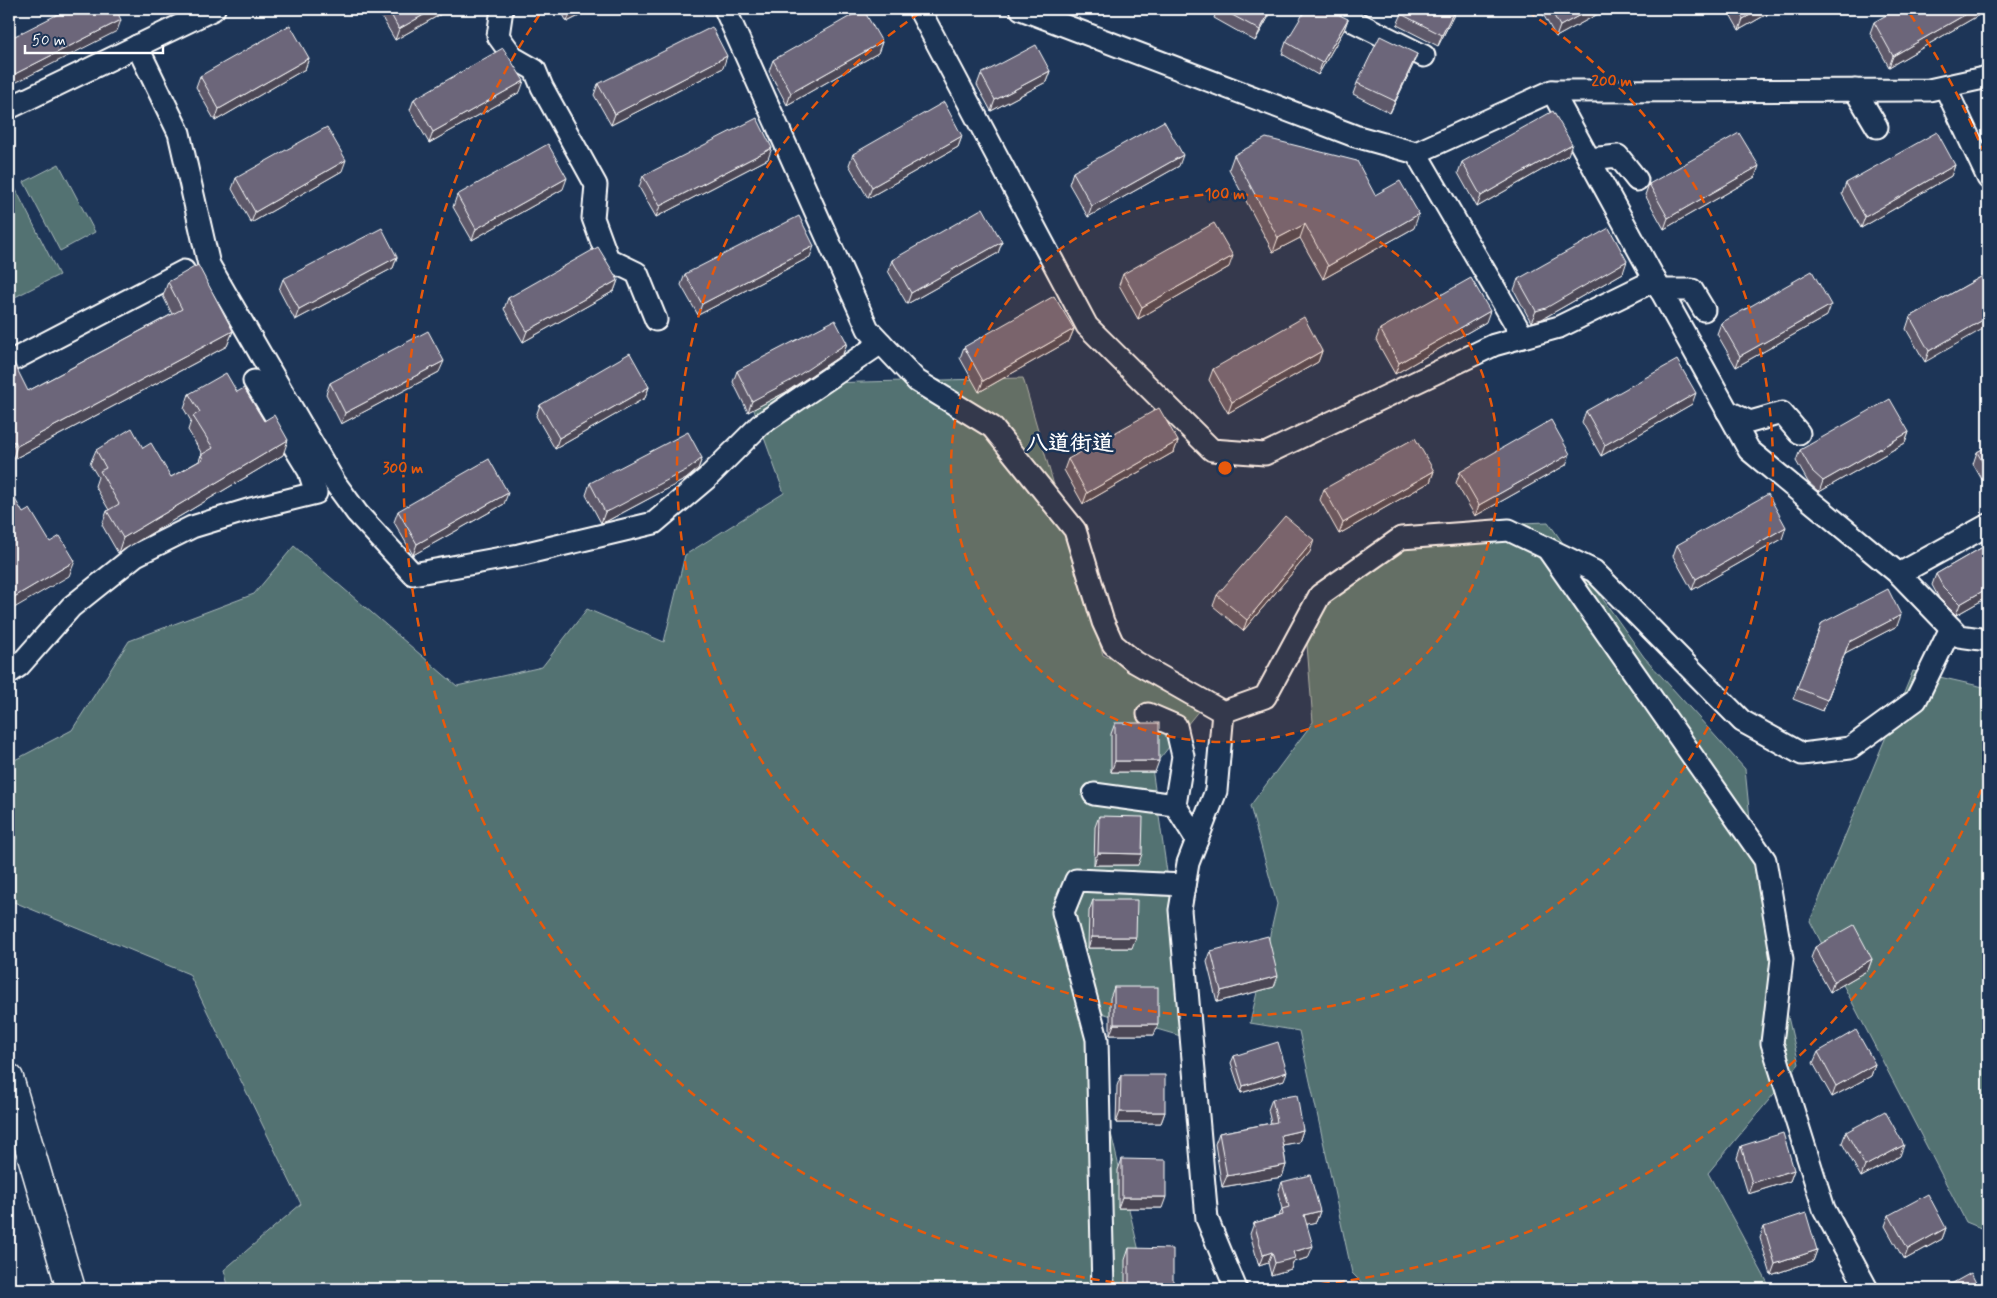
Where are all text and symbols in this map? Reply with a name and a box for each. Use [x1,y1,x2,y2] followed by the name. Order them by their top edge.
[25,22,162,54] scale bar
[32,31,66,51] text: 50 m
[1592,72,1633,92] text: 200 m
[1205,185,1245,205] text: 100 m
[1026,430,1114,458] district label: 八道街道
[383,459,423,479] text: 300 m
[1216,459,1234,477] centre of rings

